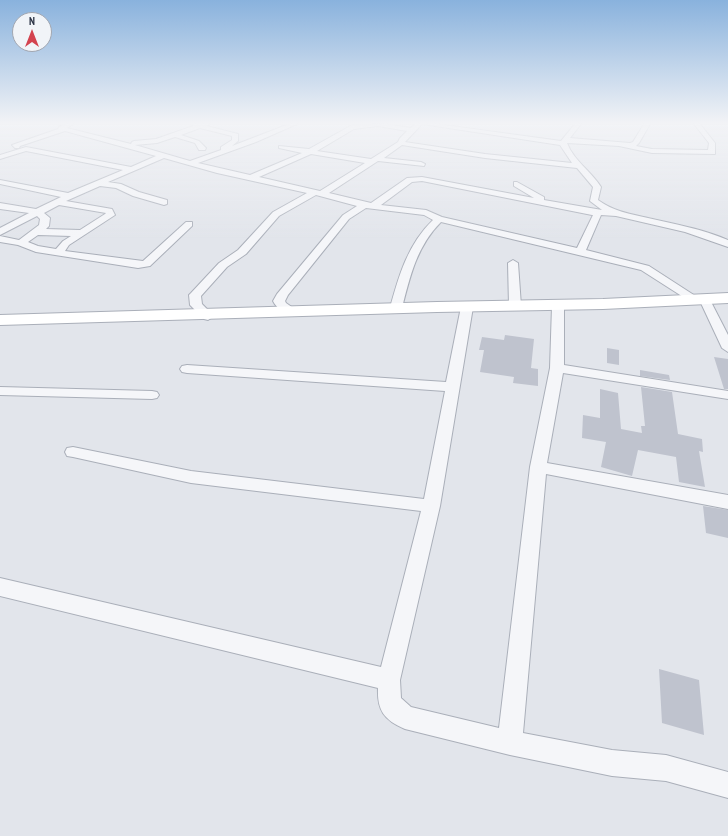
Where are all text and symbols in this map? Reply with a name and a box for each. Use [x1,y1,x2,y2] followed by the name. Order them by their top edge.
[12,12,52,52] north arrow
[29,14,35,28] text: N

